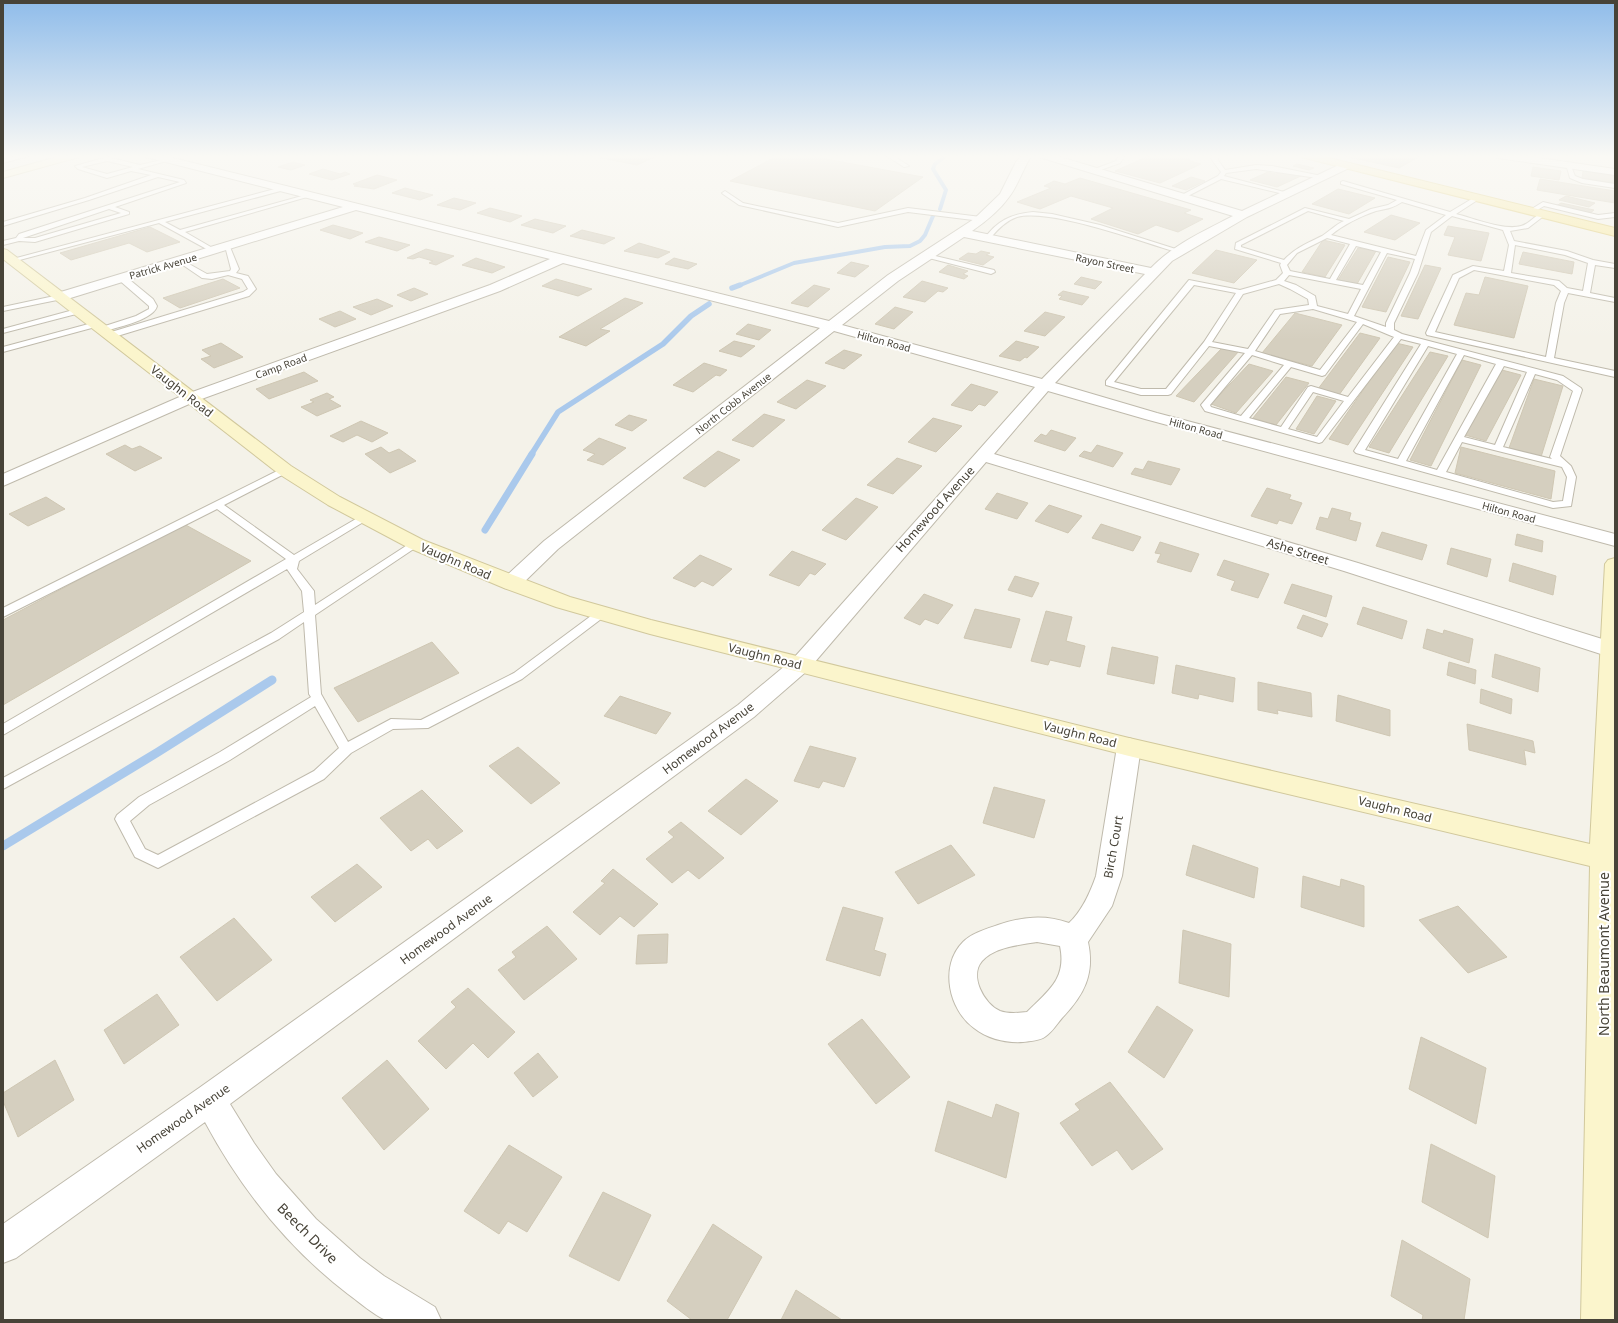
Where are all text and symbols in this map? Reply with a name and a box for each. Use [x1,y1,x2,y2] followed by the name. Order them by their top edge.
[128,250,199,282] street label: Patrick Avenue
[1074,250,1136,276] street label: Rayon Street
[856,327,912,355] street label: Hilton Road
[253,350,309,382] street label: Camp Road
[147,361,217,421] street label: Vaughn Road
[692,369,774,437] street label: North Cobb Avenue
[1168,414,1224,442] street label: Hilton Road
[892,462,978,556] street label: Homewood Avenue
[1481,498,1537,526] street label: Hilton Road
[1265,533,1332,569] street label: Ashe Street
[418,538,494,584] street label: Vaughn Road
[726,639,804,673] street label: Vaughn Road
[659,698,757,778] street label: Homewood Avenue
[1041,717,1119,751] street label: Vaughn Road
[1356,792,1434,826] street label: Vaughn Road
[1099,814,1127,880] street label: Birch Court
[1594,872,1613,1036] street label: North Beaumont Avenue
[396,890,496,968] street label: Homewood Avenue
[133,1079,233,1157] street label: Homewood Avenue
[274,1199,343,1268] street label: Beech Drive

